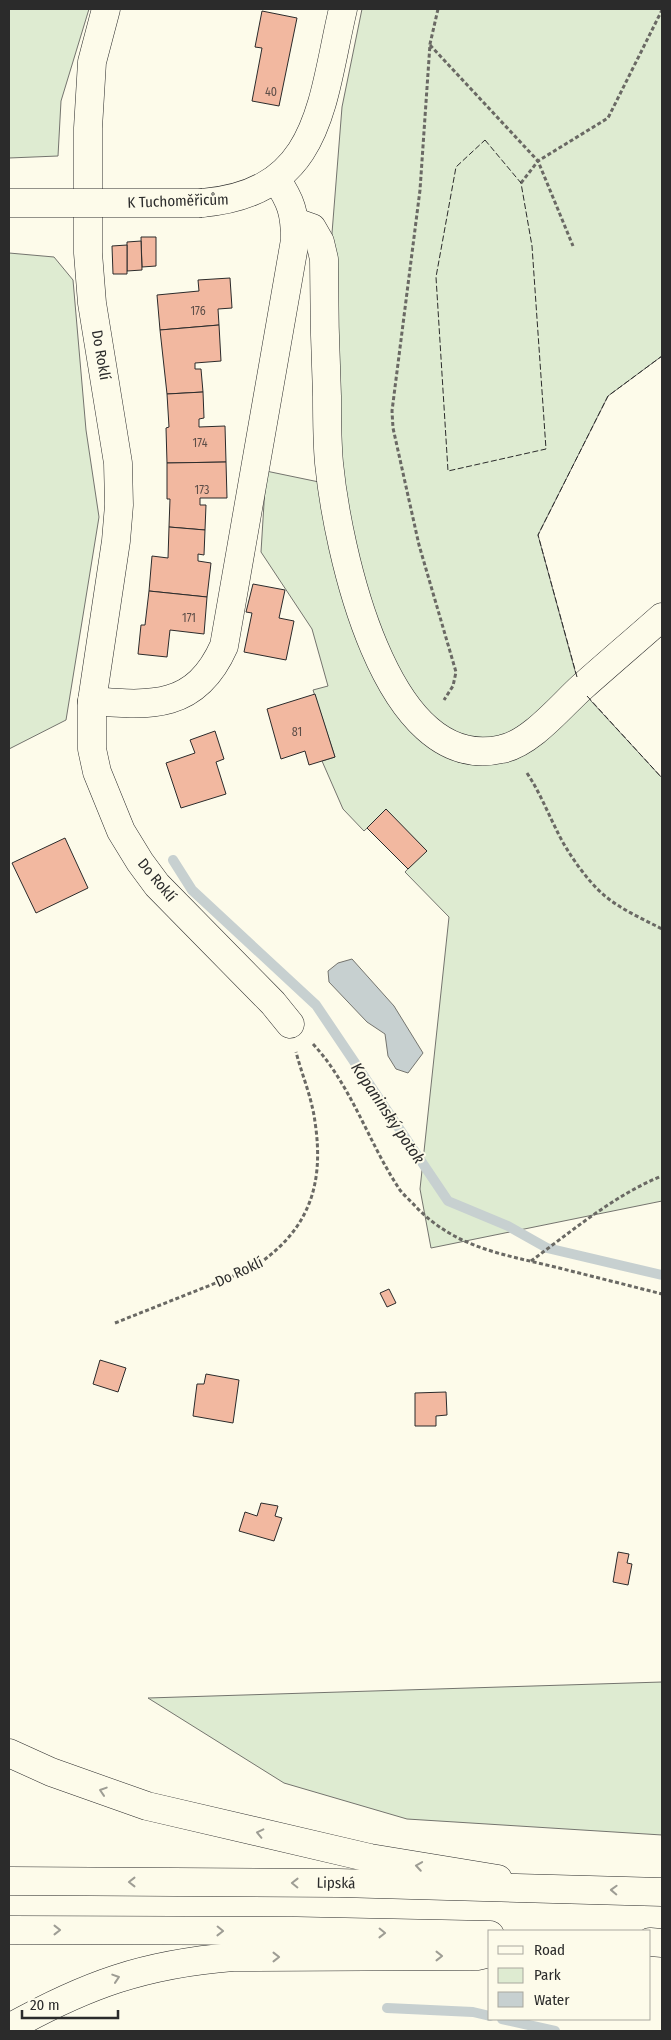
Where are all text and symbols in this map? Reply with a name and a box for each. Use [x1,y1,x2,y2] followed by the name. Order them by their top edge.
[265,85,277,99] house number: 40
[127,190,229,212] street label: K Tuchoměřicům
[190,304,206,318] house number: 176
[88,328,114,382] street label: Do Roklí
[193,436,208,450] house number: 174
[195,483,209,497] house number: 173
[182,611,196,625] house number: 171
[292,725,302,739] house number: 81
[134,855,180,905] street label: Do Roklí
[347,1059,429,1167] water label: Kopaninský potok
[212,1253,266,1291] street label: Do Roklí
[99,1787,108,1797] one-way arrow
[256,1828,264,1839] one-way arrow
[415,1861,423,1871] one-way arrow
[316,1874,356,1892] street label: Lipská
[128,1877,136,1887] one-way arrow
[291,1878,298,1888] one-way arrow
[609,1885,617,1895] one-way arrow
[54,1925,62,1935] one-way arrow
[216,1926,224,1936] one-way arrow
[379,1928,387,1938] one-way arrow
[488,1930,651,2020] legend
[534,1941,565,1959] text: Road
[436,1951,443,1961] one-way arrow
[273,1952,281,1962] one-way arrow
[534,1966,561,1984] text: Park
[111,1974,120,1984] one-way arrow
[22,1988,119,2020] scale bar
[534,1991,570,2009] text: Water
[30,1996,60,2014] text: 20 m

